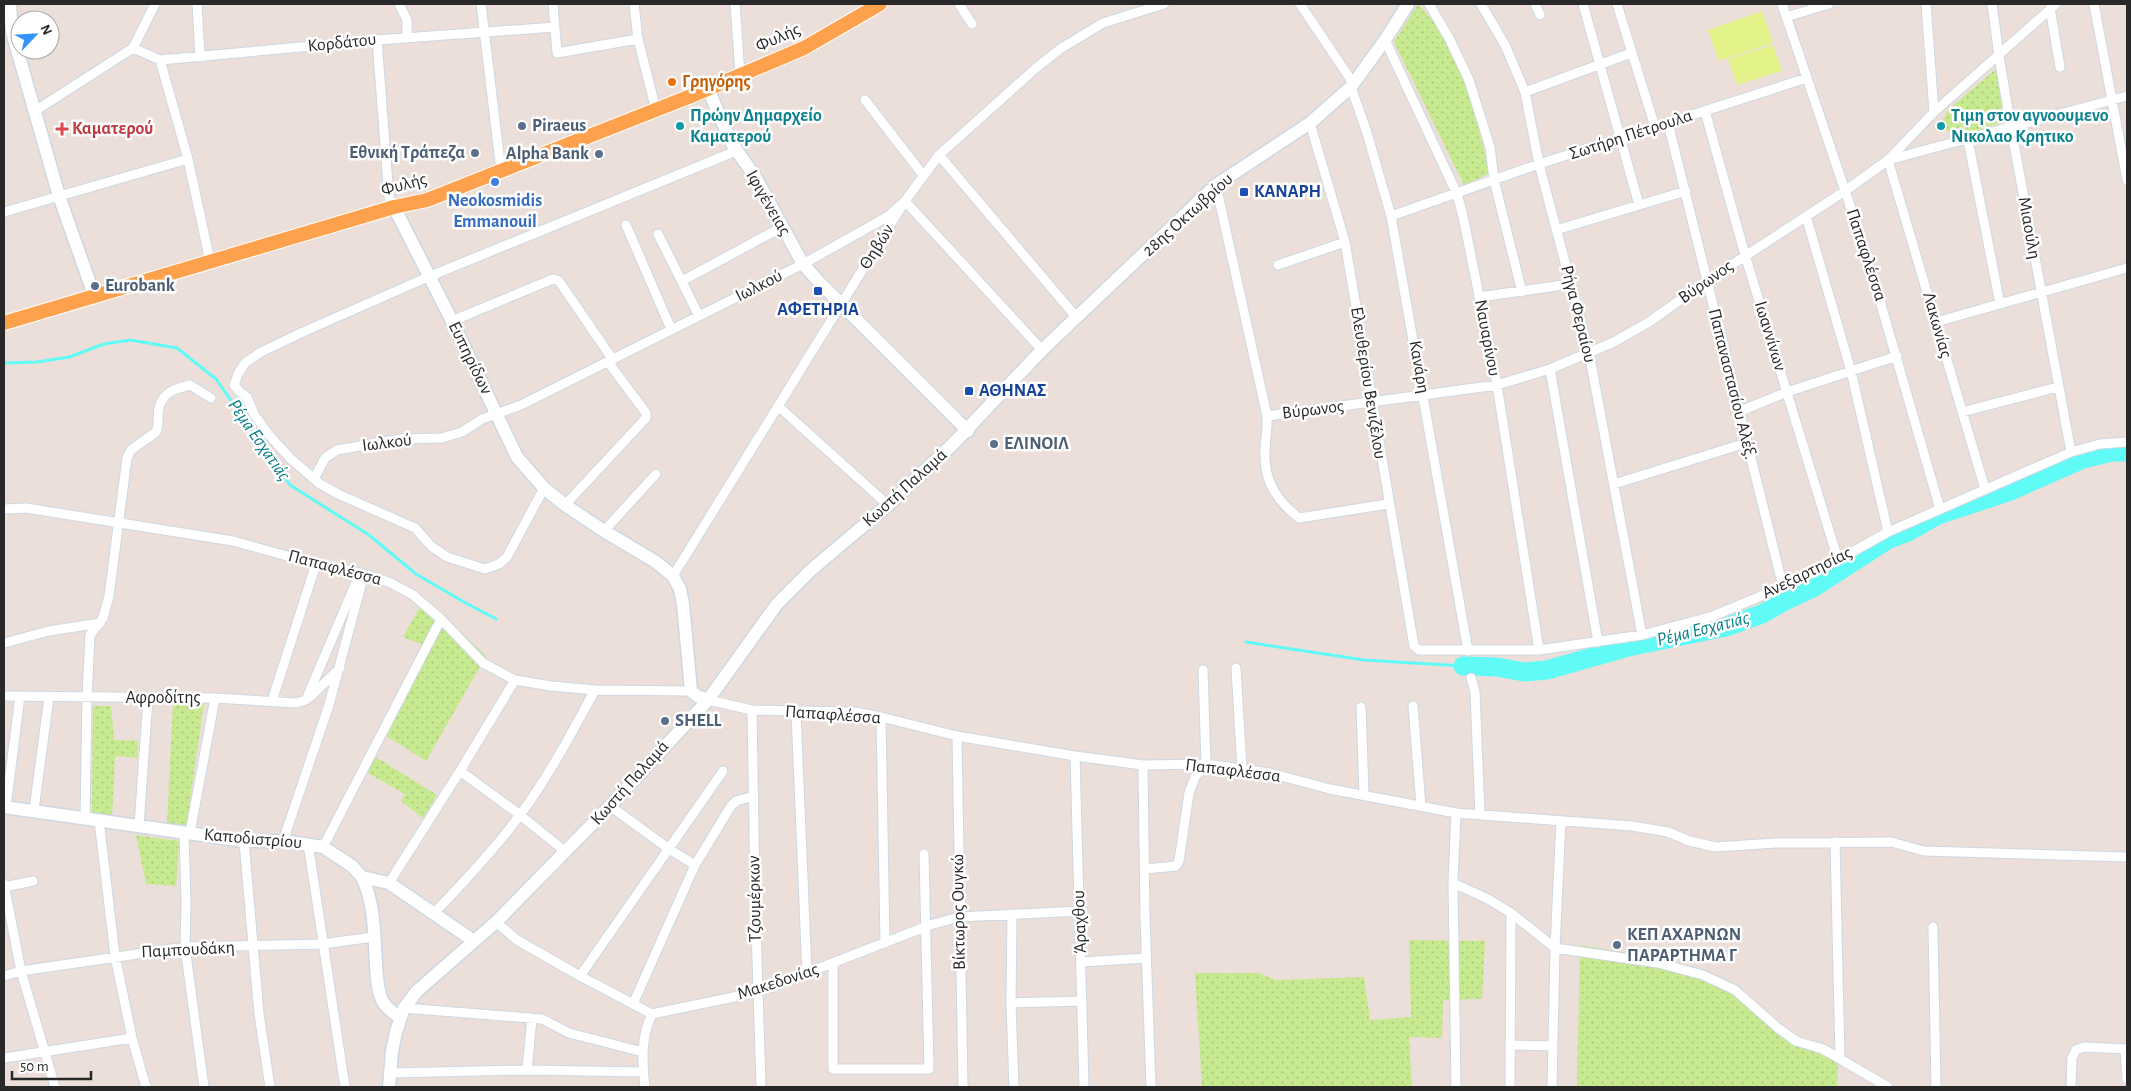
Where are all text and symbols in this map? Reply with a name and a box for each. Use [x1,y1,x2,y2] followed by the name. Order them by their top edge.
[10,10,60,60] north arrow
[753,20,803,56] street label: Φυλής
[37,23,54,37] text: N
[307,30,377,56] street label: Κορδάτου
[682,72,751,91] place label: Γρηγόρης
[666,76,678,88] marker: Γρηγόρης
[690,106,822,146] place label: Πρώην Δημαρχείο Καματερού
[1567,107,1695,163] street label: Σωτήρη Πέτρουλα
[1951,107,2109,146] place label: Τιμη στον αγνοουμενο Νικολαο Κρητικο
[532,117,586,135] place label: Piraeus
[72,119,153,138] place label: Καματερού
[516,120,528,132] marker: Piraeus
[674,120,686,132] marker: Πρώην Δημαρχείο Καματερού
[1935,120,1947,132] marker: Τιμη στον αγνοουμενο Νικολαο Κρητικο
[56,123,68,135] marker: Καματερού
[349,143,465,162] place label: Εθνική Τράπεζα
[506,145,589,163] place label: Alpha Bank
[469,147,481,159] marker: Εθνική Τράπεζα
[593,148,605,160] marker: Alpha Bank
[742,167,794,239] street label: Ιφιγένειας
[1139,169,1237,260] street label: 28ης Οκτωβρίου
[379,170,429,200] street label: Φυλής
[489,176,501,188] marker: Neokosmidis Emmanouil
[1254,183,1321,201] place label: ΚΑΝΑΡΗ
[1238,186,1250,198] marker: ΚΑΝΑΡΗ
[448,192,542,231] place label: Neokosmidis Emmanouil
[2015,195,2043,261] street label: Μιαούλη
[1843,207,1889,303] street label: Παπαφλέσσα
[856,221,898,273] street label: Θηβών
[1675,257,1737,307] street label: Βύρωνος
[1557,263,1600,364] street label: Ρήγα Φεραίου
[733,267,785,305] street label: Ιωλκού
[105,277,175,295] place label: Eurobank
[89,280,101,292] marker: Eurobank
[812,285,824,297] marker: ΑΦΕΤΗΡΙΑ
[1919,290,1956,360] street label: Λακωνίας
[1471,298,1504,378] street label: Ναυαρίνου
[1751,299,1790,373] street label: Ιωαννίνων
[777,301,859,319] place label: ΑΦΕΤΗΡΙΑ
[1347,305,1390,460] street label: Ελευθερίου Βενιζέλου
[1705,307,1760,461] street label: Παπαναστασίου Αλέξ.
[445,318,496,398] street label: Ευπηρίδων
[1406,339,1432,395] street label: Κανάρη
[979,382,1047,400] place label: ΑΘΗΝΑΣ
[963,385,975,397] marker: ΑΘΗΝΑΣ
[224,396,294,484] water label: Ρέμα Εσχατιάς
[1281,397,1345,423] street label: Βύρωνος
[361,431,413,455] street label: Ιωλκού
[1004,435,1069,453] place label: ΕΛΙΝΟΙΛ
[988,438,1000,450] marker: ΕΛΙΝΟΙΛ
[859,446,951,530] street label: Κωστή Παλαμά
[1759,543,1855,602] street label: Ανεξαρτησίας
[286,547,384,589] street label: Παπαφλέσσα
[1655,608,1752,650] water label: Ρέμα Εσχατιάς
[125,688,201,707] street label: Αφροδίτης
[784,703,882,727] street label: Παπαφλέσσα
[675,712,721,730] place label: SHELL
[659,715,671,727] marker: SHELL
[588,737,672,829] street label: Κωστή Παλαμά
[1184,756,1282,786] street label: Παπαφλέσσα
[203,825,303,852] street label: Καποδιστρίου
[948,854,969,970] street label: Βίκτωρος Ουγκώ
[745,855,765,942] street label: Τζουμέρκων
[1070,890,1090,954] street label: Άραχθου
[1627,926,1741,965] place label: ΚΕΠ ΑΧΑΡΝΩΝ ΠΑΡΑΡΤΗΜΑ Γ
[141,939,235,961] street label: Παμπουδάκη
[1611,939,1623,951] marker: ΚΕΠ ΑΧΑΡΝΩΝ ΠΑΡΑΡΤΗΜΑ Γ
[735,959,821,1004] street label: Μακεδονίας
[12,1048,91,1080] scale bar
[20,1059,49,1074] text: 50 m

